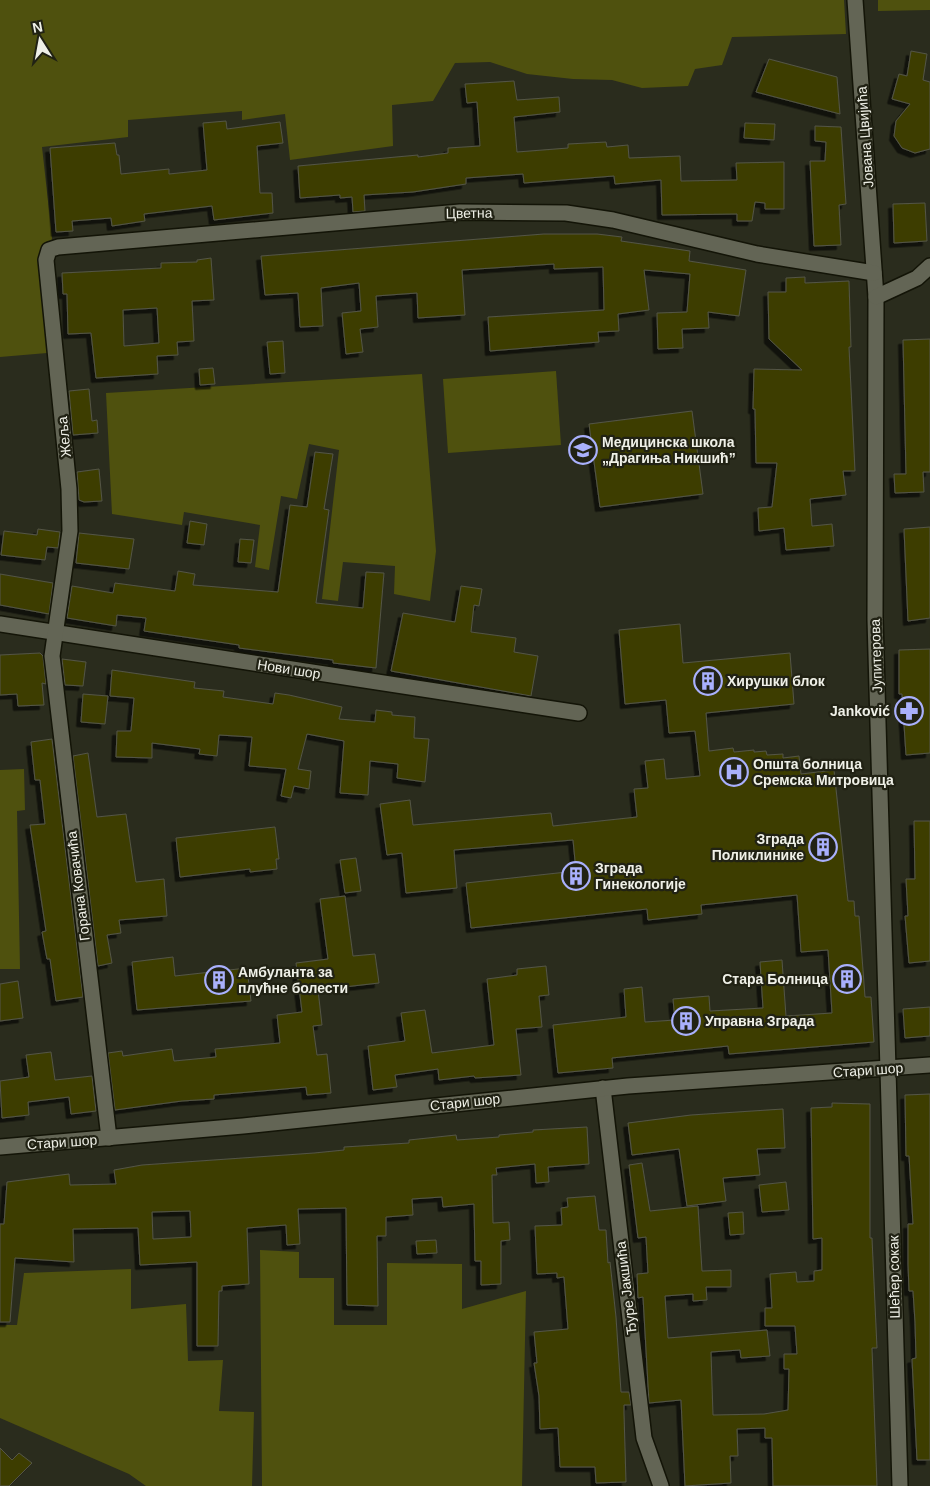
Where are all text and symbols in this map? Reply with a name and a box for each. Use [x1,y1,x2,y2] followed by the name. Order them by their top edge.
[15,15,65,65] north arrow
[31,18,44,36] text: N
[853,86,877,188] street label: Јована Цвијића
[445,205,493,221] street label: Цветна
[54,416,74,458] street label: Жеља
[602,434,736,466] place label: Медицинска школа „Драгиња Никшић”
[568,435,598,465] school or university icon: Медицинска школа „Драгиња Никшић”
[867,618,885,693] street label: Јупитерова
[256,656,322,682] street label: Нови шор
[693,666,723,696] building icon: Хирушки блок
[727,673,826,689] place label: Хирушки блок
[894,696,924,726] pharmacy icon: Janković
[830,703,890,719] place label: Janković
[753,756,894,788] place label: Општа болница Сремска Митровица
[719,757,749,787] hospital icon: Општа болница Сремска Митровица
[63,830,93,942] street label: Горана Ковачића
[712,831,804,863] place label: Зграда Поликлинике
[808,832,838,862] building icon: Зграда Поликлинике
[595,860,686,892] place label: Зграда Гинекологије
[561,861,591,891] building icon: Зграда Гинекологије
[238,964,348,996] place label: Амбуланта за плућне болести
[832,964,862,994] building icon: Стара Болница
[204,965,234,995] building icon: Амбуланта за плућне болести
[722,971,828,987] place label: Стара Болница
[671,1006,701,1036] building icon: Управна Зграда
[705,1013,815,1029] place label: Управна Зграда
[832,1060,904,1080] street label: Стари шор
[429,1090,501,1114] street label: Стари шор
[26,1132,98,1152] street label: Стари шор
[885,1234,903,1319] street label: Шећер сокак
[612,1240,640,1336] street label: Ђуре Јакшића

